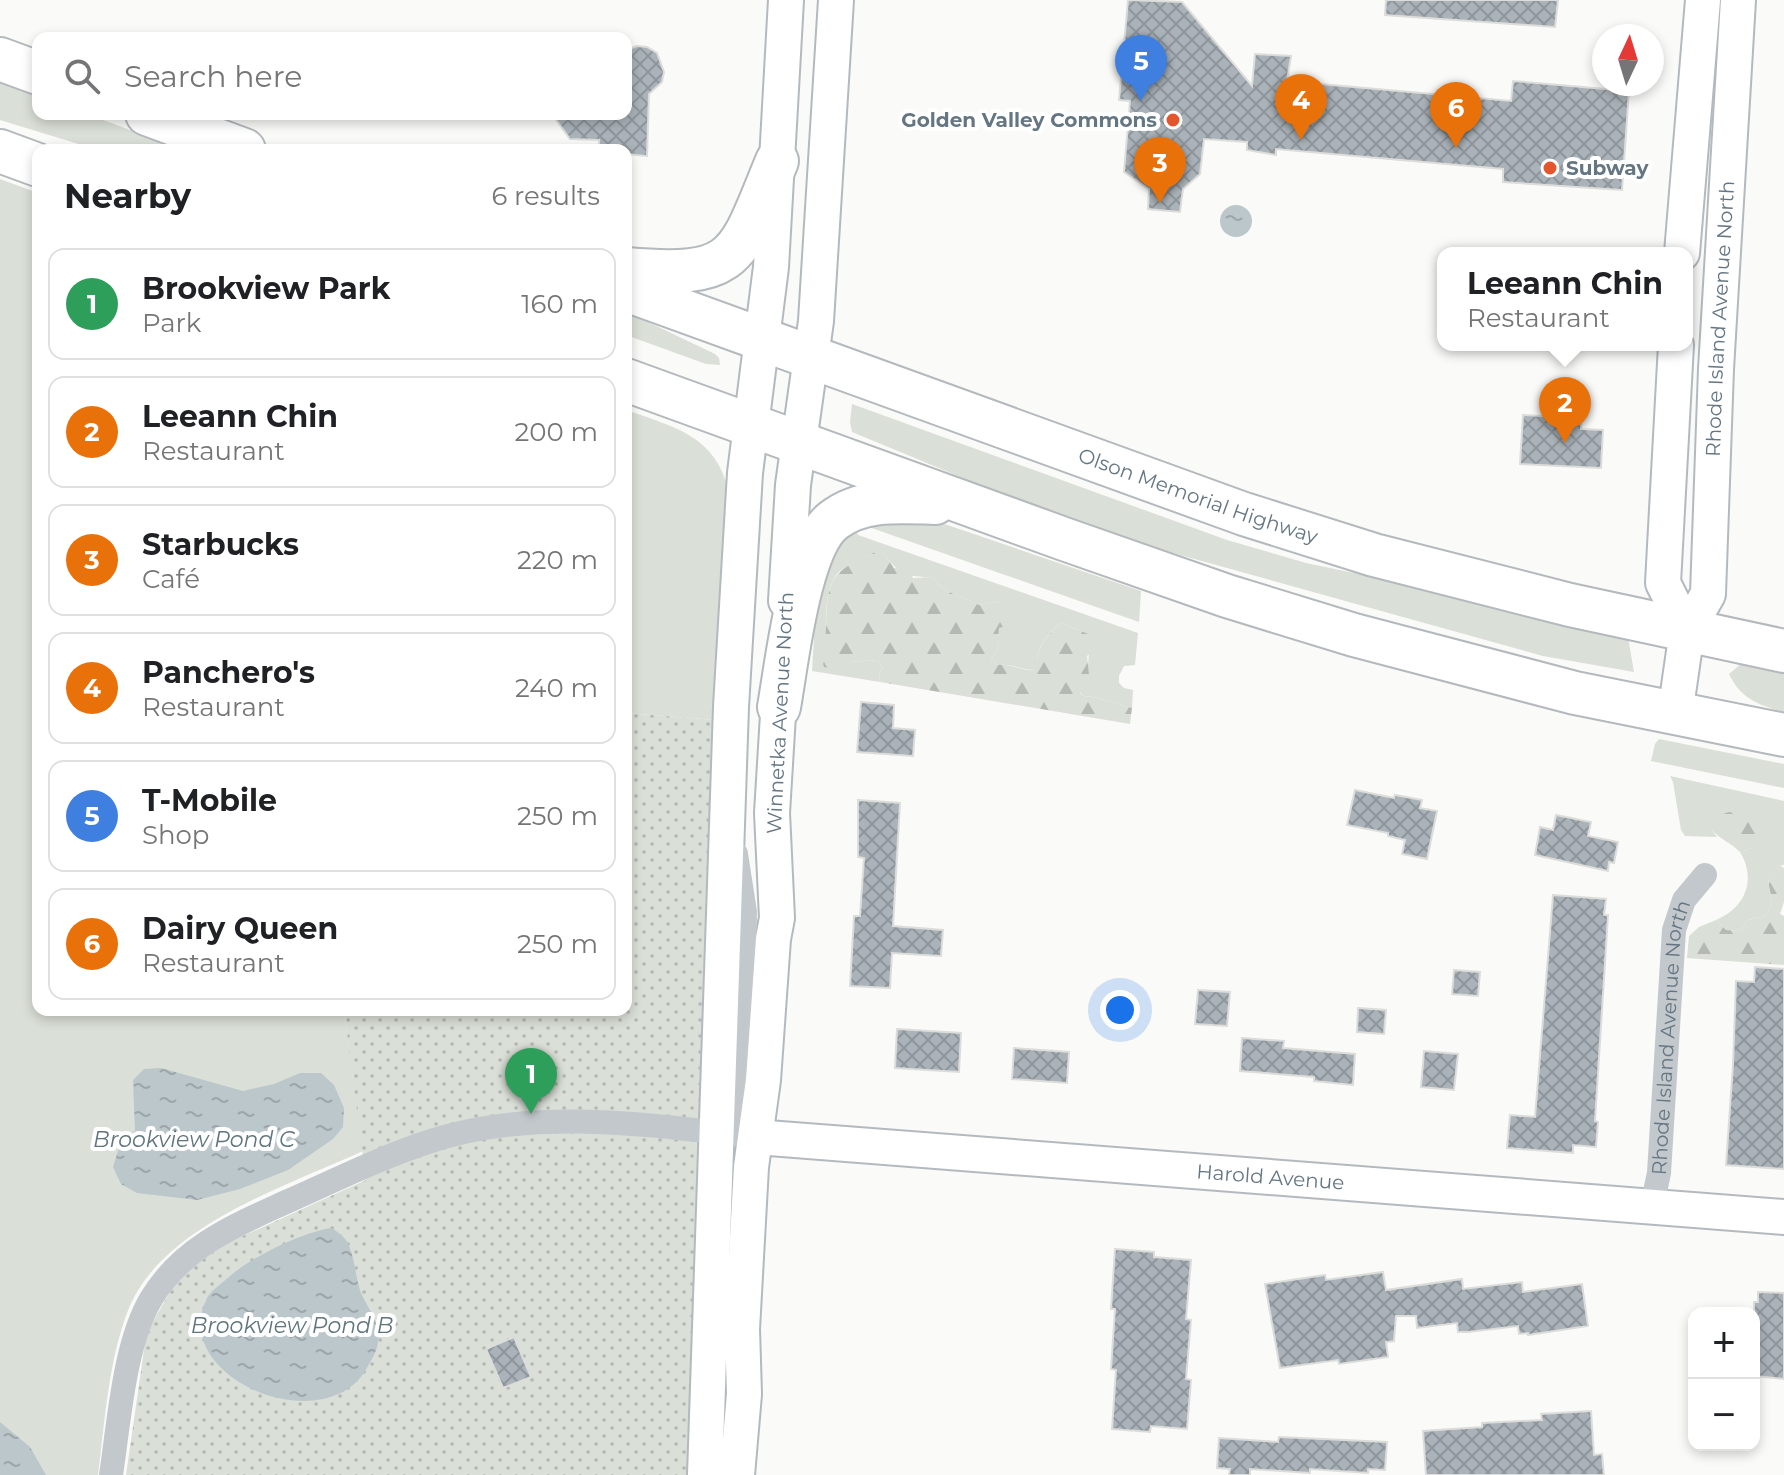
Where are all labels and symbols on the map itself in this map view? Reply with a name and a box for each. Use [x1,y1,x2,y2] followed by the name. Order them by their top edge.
[1592,24,1664,96] north arrow
[1115,35,1167,101] pin: 5
[1275,74,1327,140] pin: 4
[1430,82,1482,148] pin: 6
[901,108,1157,132] place label: Golden Valley Commons
[1164,111,1182,129] marker: Golden Valley Commons
[1134,137,1186,203] pin: 3
[1566,156,1649,180] place label: Subway
[1541,159,1559,177] marker: Subway
[1701,180,1739,457] street label: Rhode Island Avenue North
[1539,377,1591,443] pin: 2
[1075,443,1321,549] street label: Olson Memorial Highway
[762,591,798,835] street label: Winnetka Avenue North
[1647,897,1695,1176] street label: Rhode Island Avenue North
[1100,990,1140,1030] your location
[505,1048,557,1114] pin: 1
[93,1126,296,1153] water label: Brookview Pond C
[1196,1159,1345,1195] street label: Harold Avenue
[191,1312,393,1339] water label: Brookview Pond B

